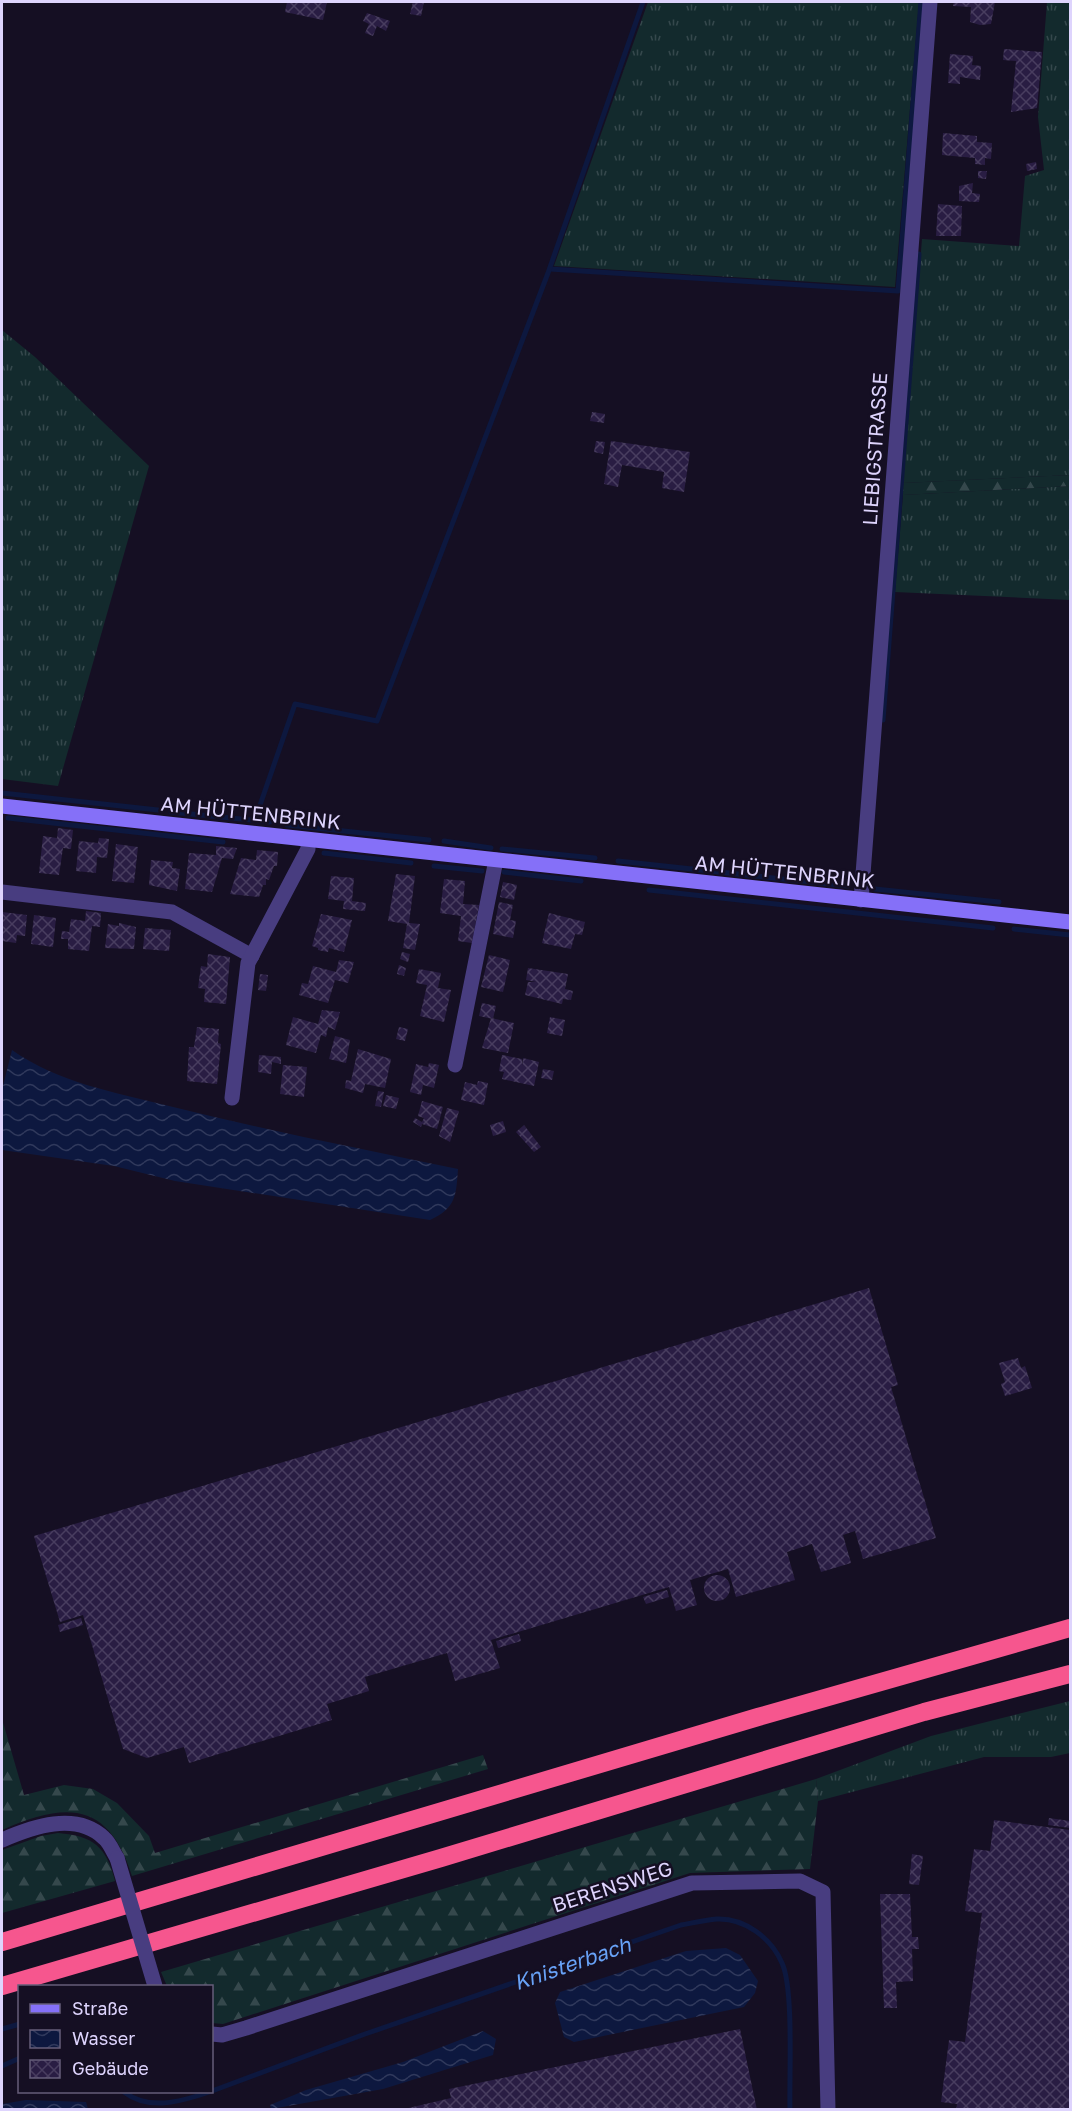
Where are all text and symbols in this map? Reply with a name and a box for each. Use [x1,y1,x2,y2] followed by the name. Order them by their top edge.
[857,372,891,526] street label: LIEBIGSTRASSE
[160,791,342,833] street label: AM HÜTTENBRINK
[694,850,876,892] street label: AM HÜTTENBRINK
[549,1855,675,1917] street label: BERENSWEG
[510,1930,635,1995] water label: Knisterbach
[18,1985,213,2093] legend
[72,1997,128,2019] text: Straße
[72,2027,135,2049] text: Wasser
[72,2057,149,2079] text: Gebäude

